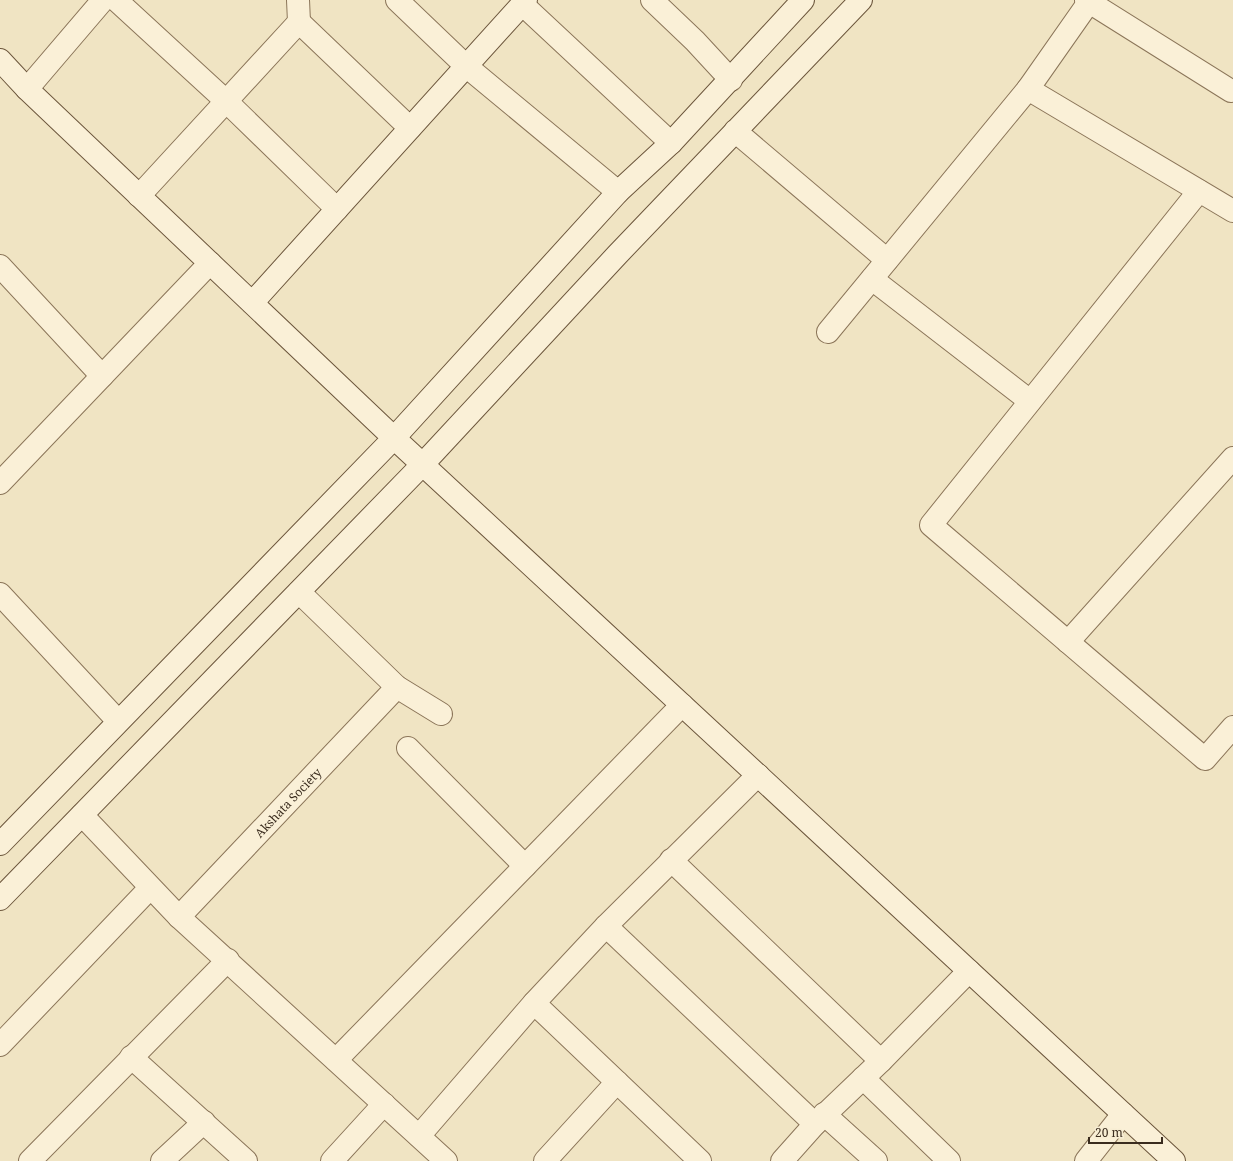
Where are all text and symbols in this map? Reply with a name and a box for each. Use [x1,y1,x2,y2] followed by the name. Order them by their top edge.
[251,764,325,841] street label: Akshata Society
[1089,1119,1162,1145] scale bar
[1095,1124,1123,1141] text: 20 m

